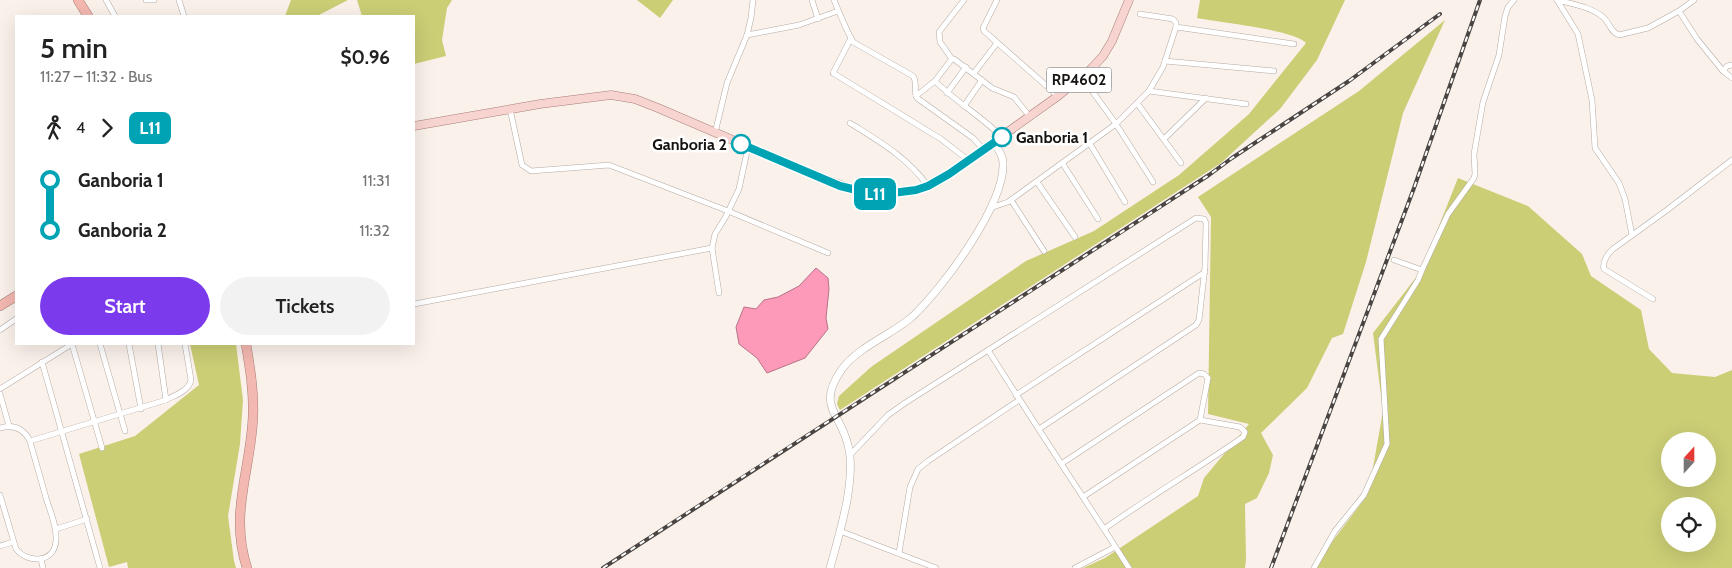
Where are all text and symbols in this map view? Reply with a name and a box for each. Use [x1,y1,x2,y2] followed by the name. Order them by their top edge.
[40,31,108,65] text: 5 min
[340,46,390,69] text: $0.96
[40,67,152,86] text: 11:27 – 11:32 · Bus
[1046,68,1112,92] road number: RP4602
[40,114,68,142] icon: walk
[93,114,121,142] icon: forward
[139,117,161,139] text: L11
[76,118,85,137] text: 4
[992,127,1012,147] marker: Ganboria 1
[1016,128,1088,147] place label: Ganboria 1
[731,134,751,154] marker: Ganboria 2
[652,135,727,154] place label: Ganboria 2
[78,169,164,192] text: Ganboria 1
[362,171,390,190] text: 11:31
[846,178,904,210] line badge: L11
[864,183,886,205] text: L11
[78,219,167,242] text: Ganboria 2
[359,221,390,240] text: 11:32
[40,277,210,335] button: Start
[220,277,390,335] button: Tickets
[1661,432,1716,488] north arrow
[1661,432,1716,552] map controls
[1661,497,1716,552] button: locate

